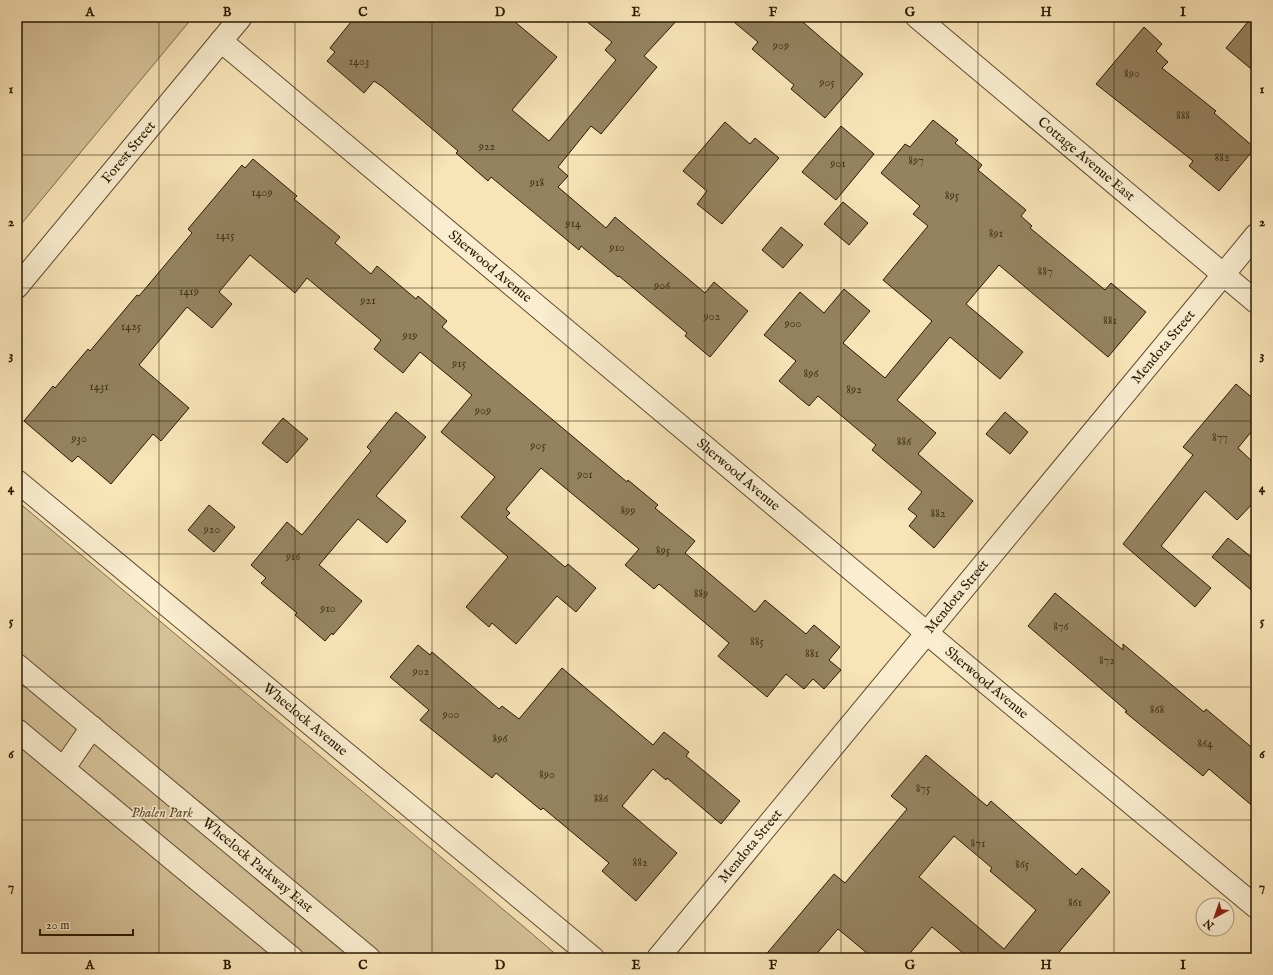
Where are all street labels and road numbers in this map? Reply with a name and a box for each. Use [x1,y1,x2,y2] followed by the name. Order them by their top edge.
[1034,113,1139,205] street label: Cottage Avenue East
[98,117,160,187] street label: Forest Street
[444,226,536,307] street label: Sherwood Avenue
[1128,306,1199,388] street label: Mendota Street
[693,435,784,515] street label: Sherwood Avenue
[921,556,993,637] street label: Mendota Street
[941,643,1033,723] street label: Sherwood Avenue
[259,679,352,760] street label: Wheelock Avenue
[715,805,786,887] street label: Mendota Street
[198,814,317,917] street label: Wheelock Parkway East

